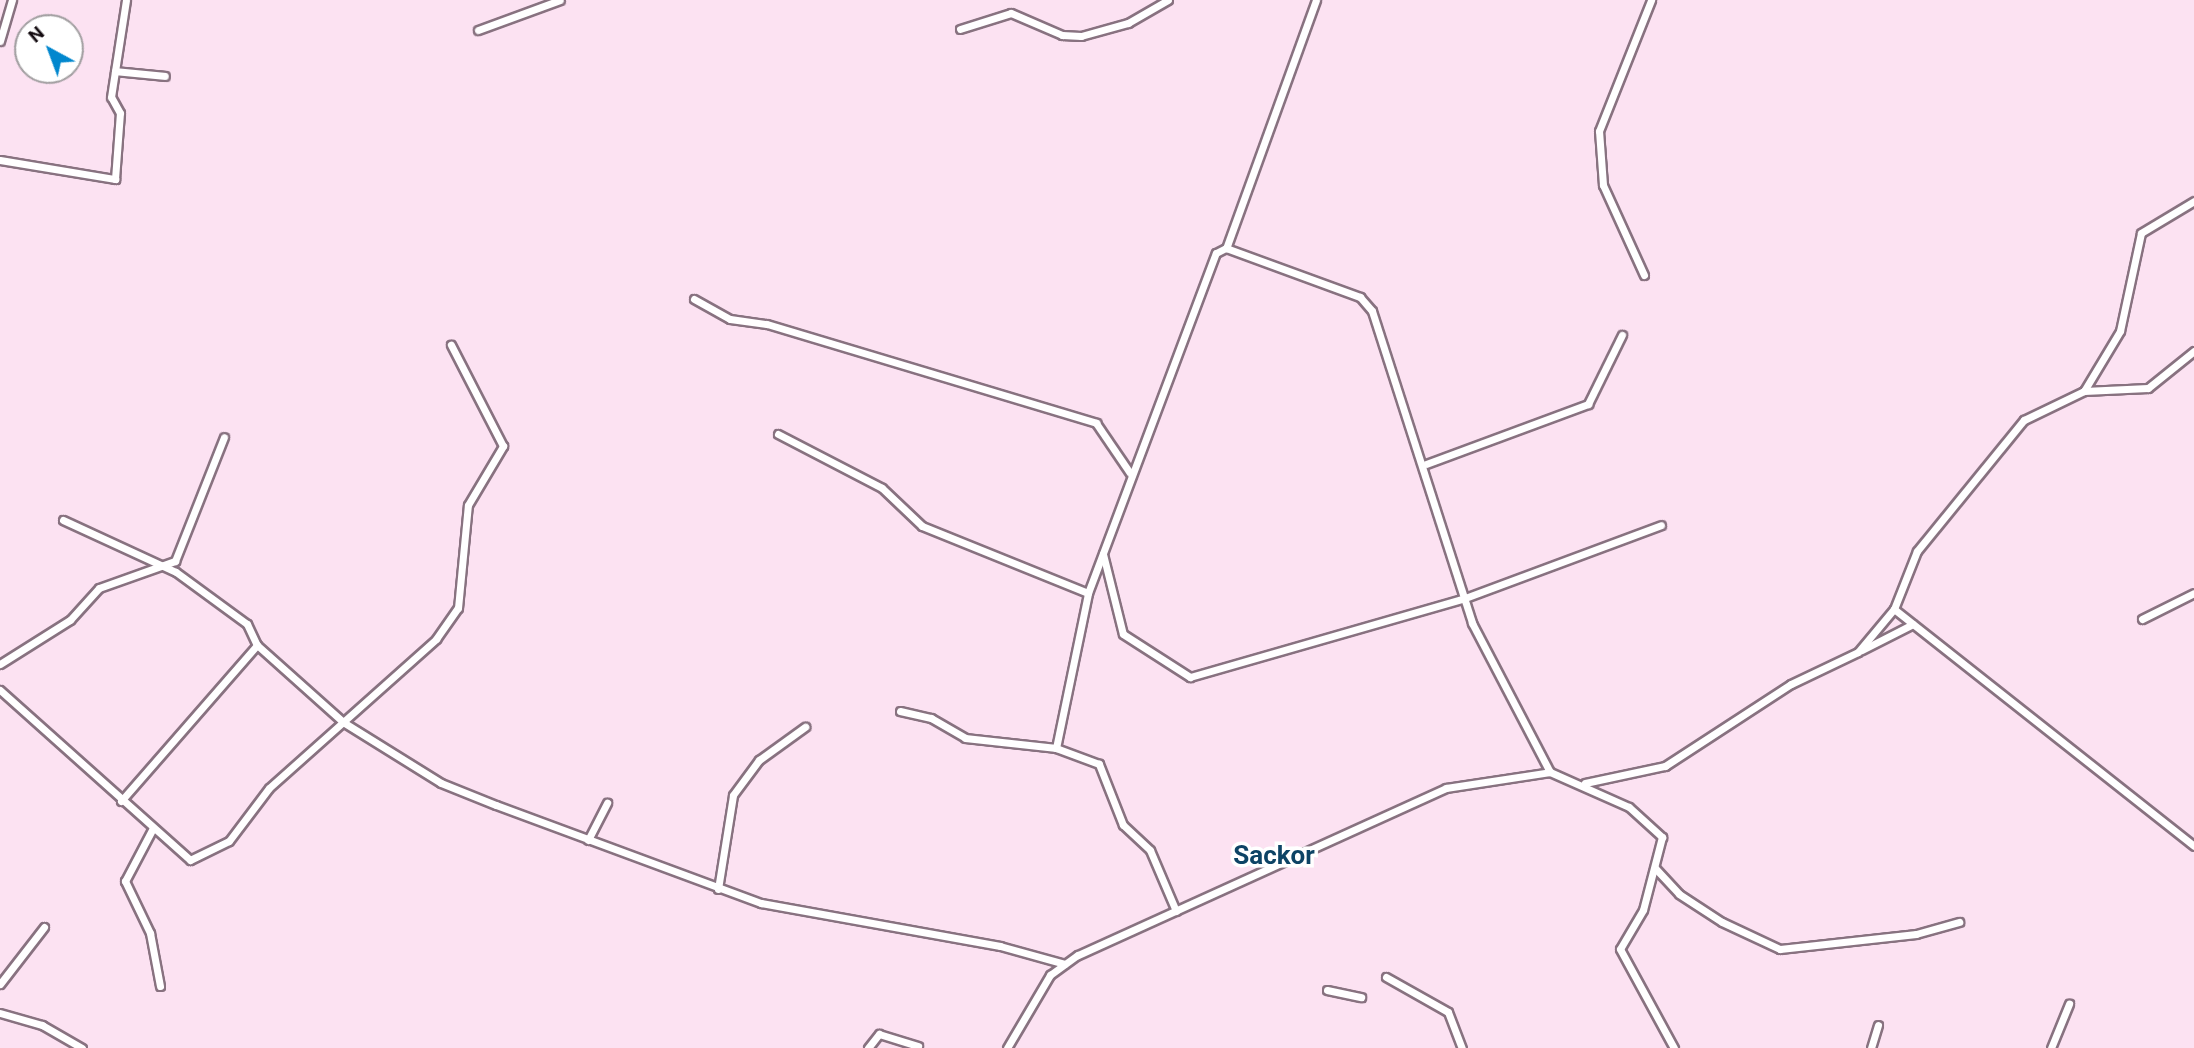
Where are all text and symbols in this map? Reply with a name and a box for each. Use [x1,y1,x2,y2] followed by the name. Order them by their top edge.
[14,14,84,84] north arrow
[24,21,49,47] text: N
[1233,840,1315,872] district label: Sackor

